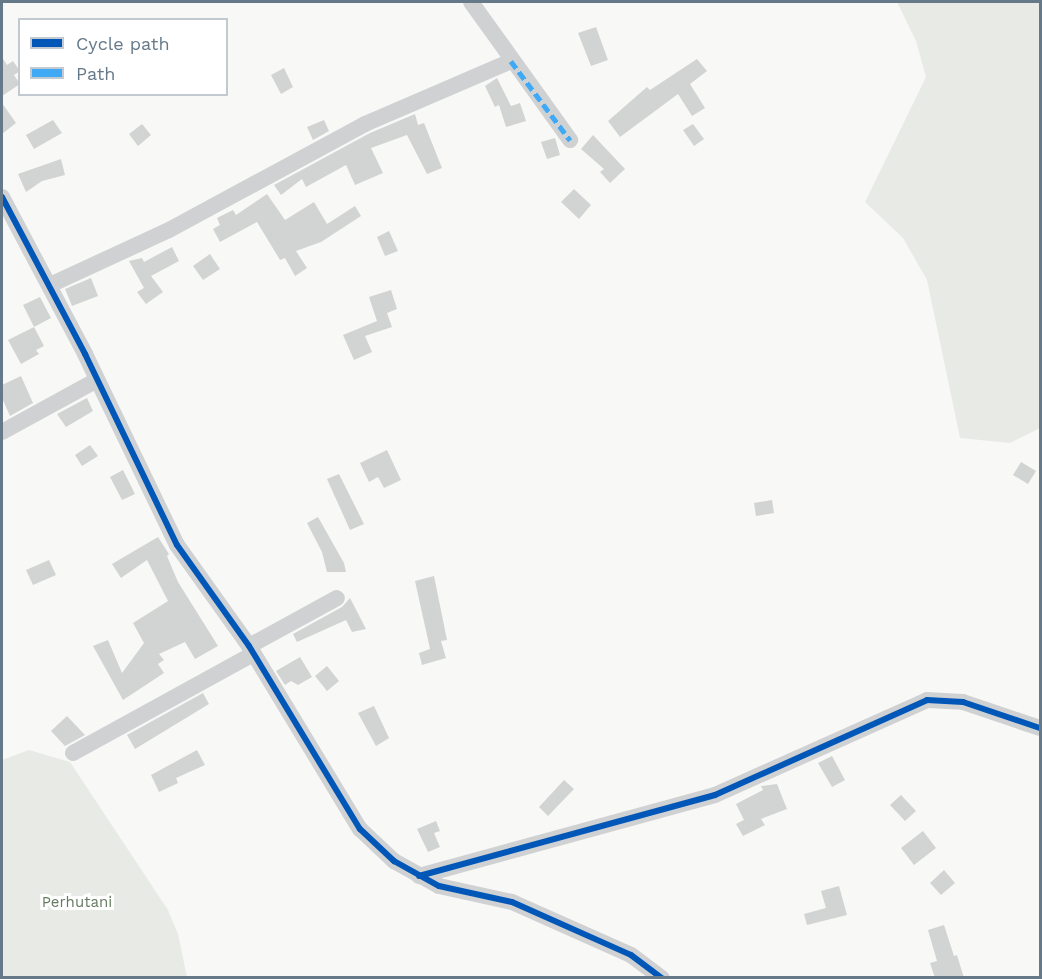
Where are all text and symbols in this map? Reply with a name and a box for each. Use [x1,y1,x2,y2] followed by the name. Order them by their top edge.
[18,18,228,96] legend
[76,33,170,54] text: Cycle path
[76,63,116,84] text: Path
[42,894,112,912] park label: Perhutani

